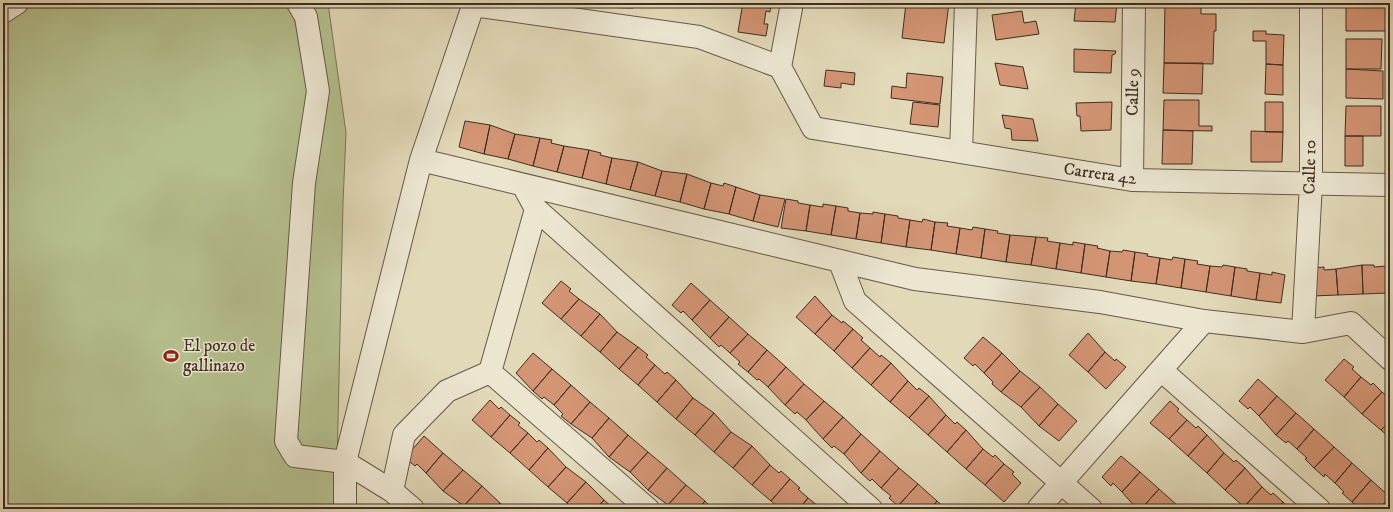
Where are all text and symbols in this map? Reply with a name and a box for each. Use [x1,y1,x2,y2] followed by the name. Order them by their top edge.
[1122,68,1144,116] street label: Calle 9
[1299,139,1321,195] street label: Calle 10
[1062,158,1139,190] street label: Carrera 42
[183,335,255,377] place label: El pozo de gallinazo
[162,347,180,365] sports icon: El pozo de gallinazo

